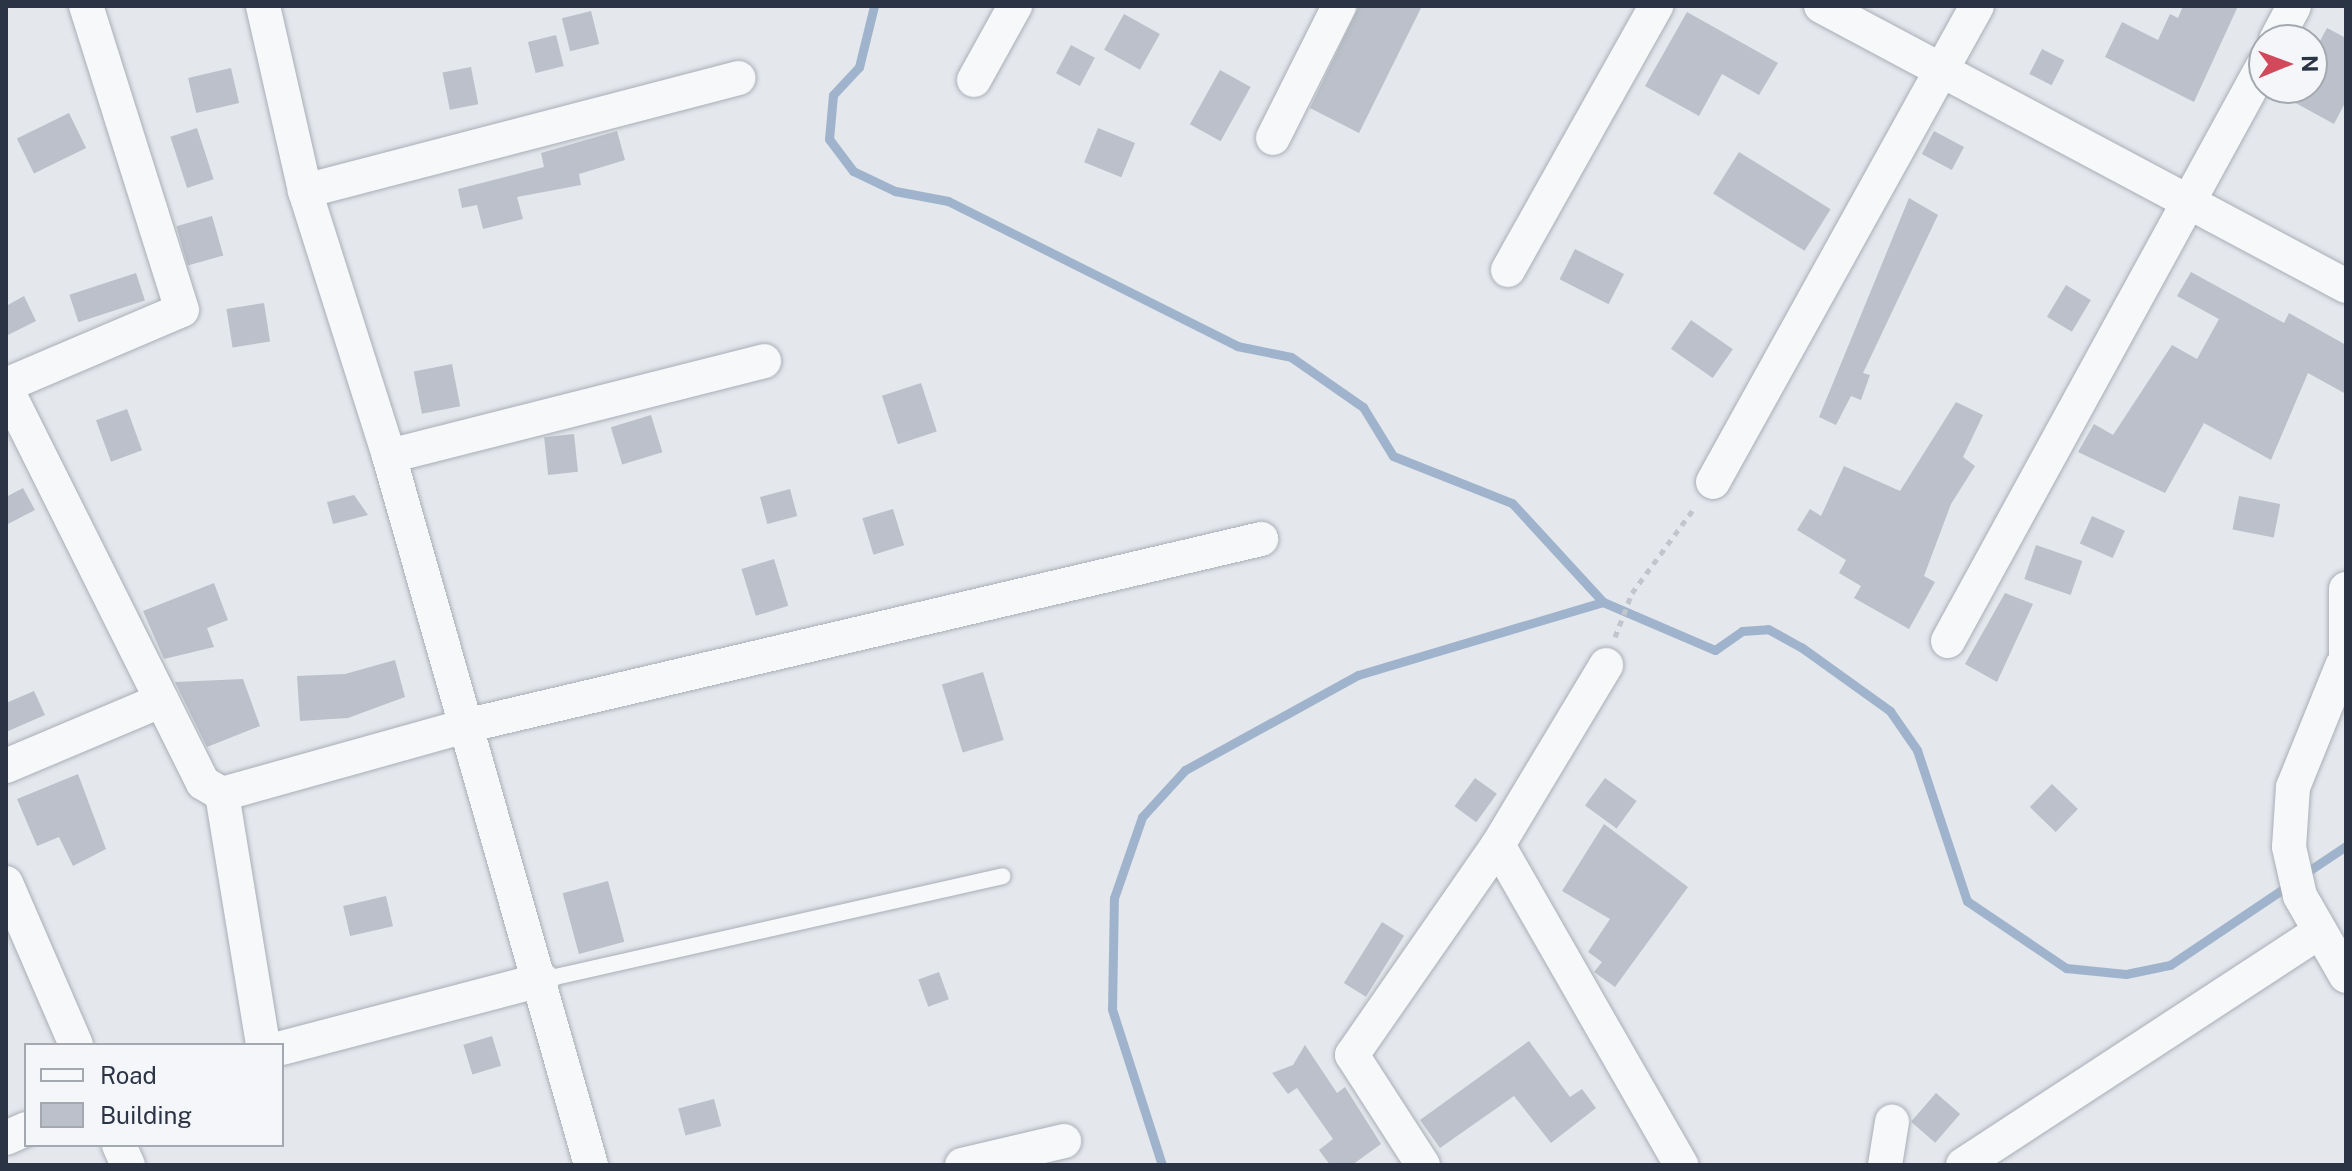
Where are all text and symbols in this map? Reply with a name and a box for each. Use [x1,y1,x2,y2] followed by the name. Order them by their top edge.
[2248,24,2328,104] north arrow
[2297,55,2323,72] text: N
[24,1043,284,1147] legend
[100,1061,157,1089] text: Road
[100,1101,192,1129] text: Building

